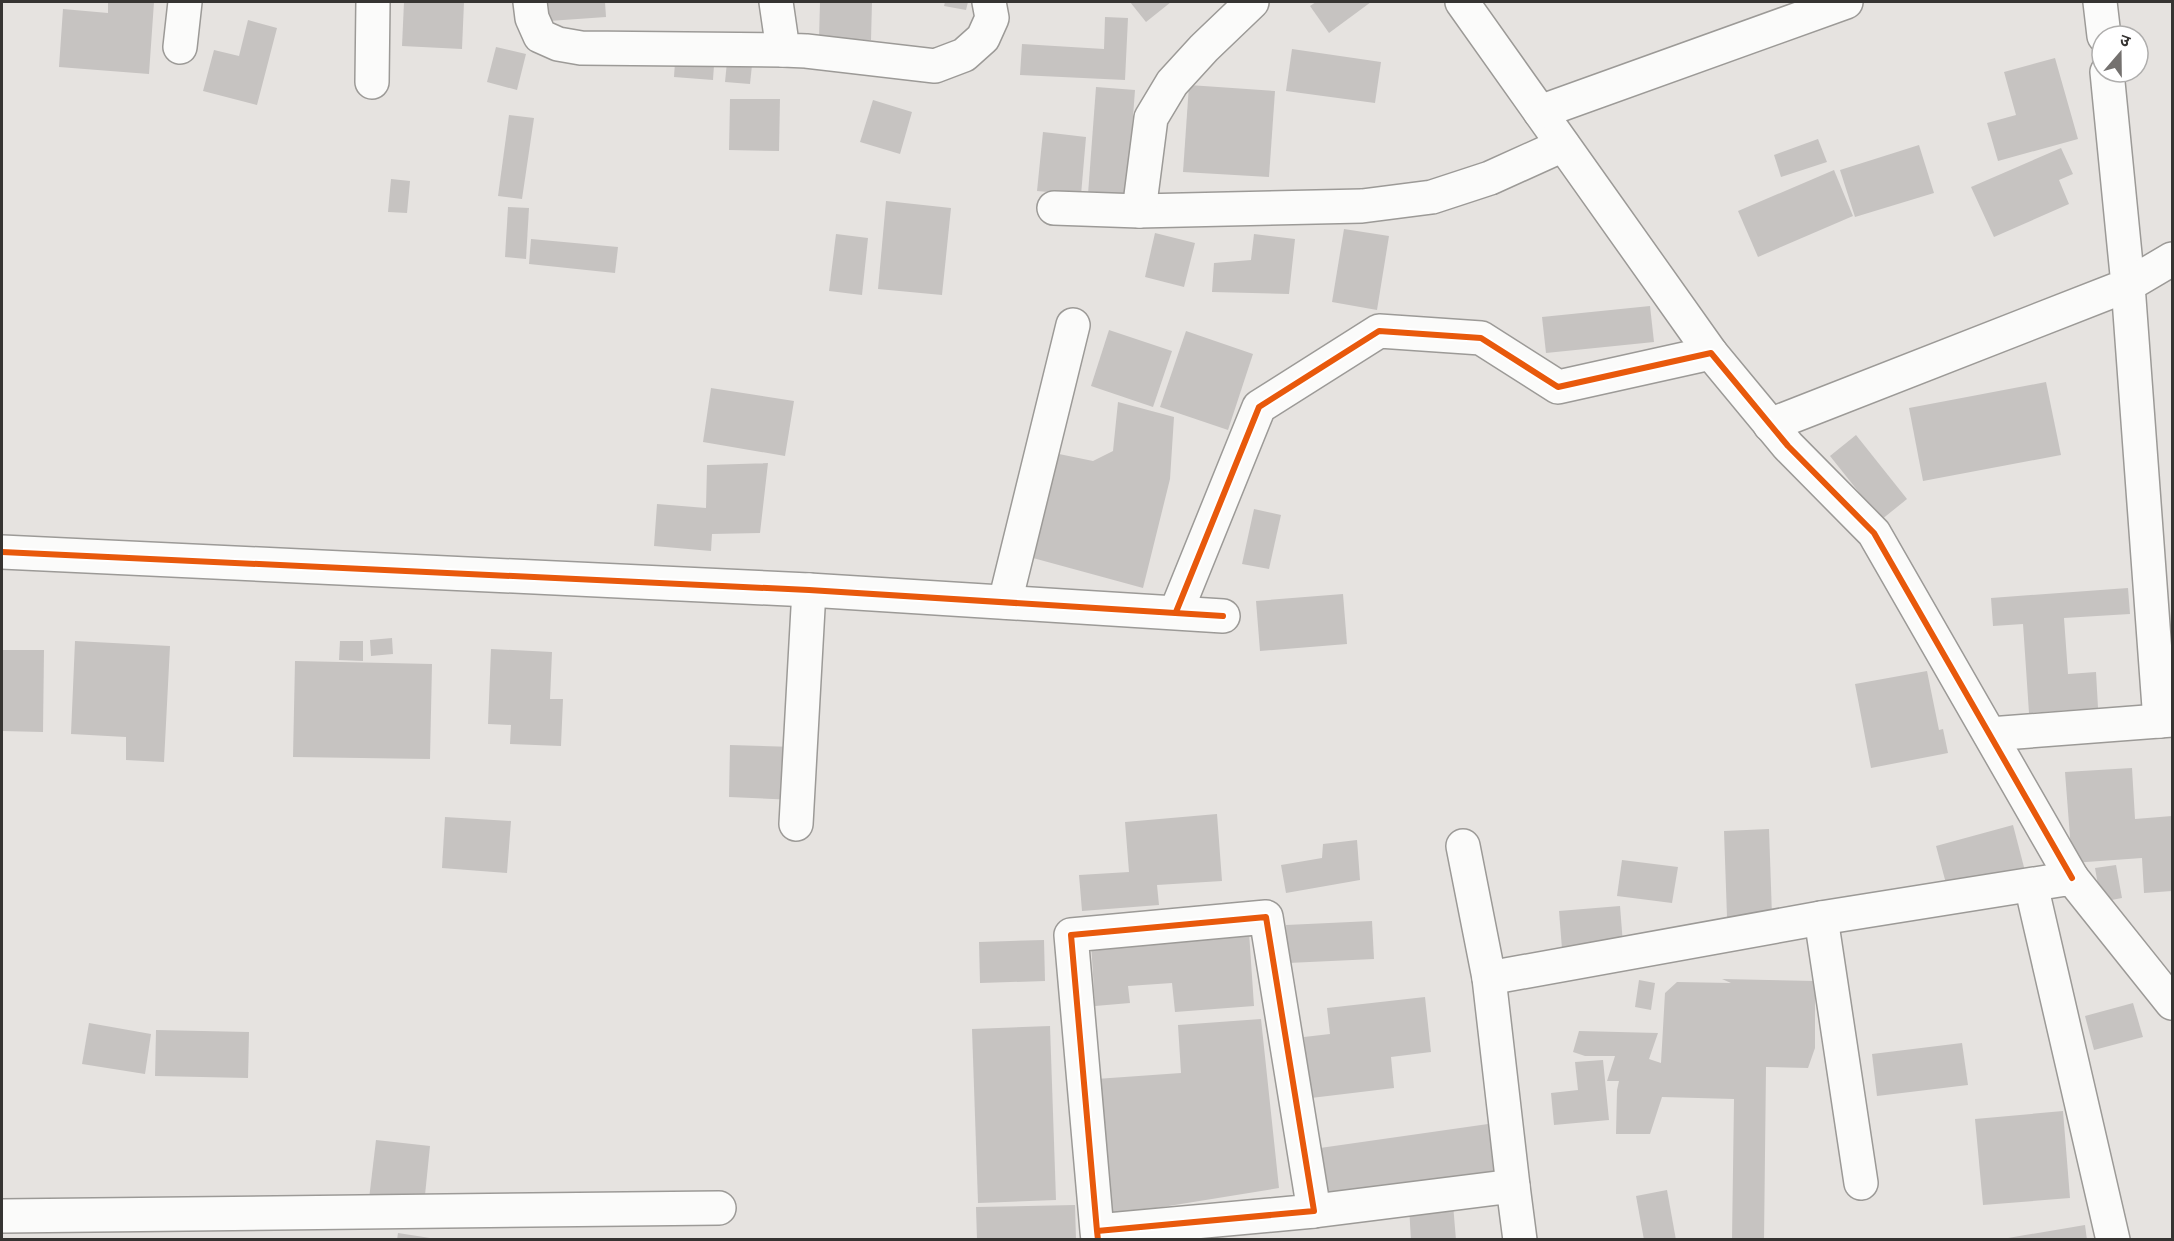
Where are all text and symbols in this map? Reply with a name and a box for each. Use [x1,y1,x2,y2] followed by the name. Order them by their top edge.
[2090,24,2150,84] north arrow
[2117,29,2134,51] text: उ

